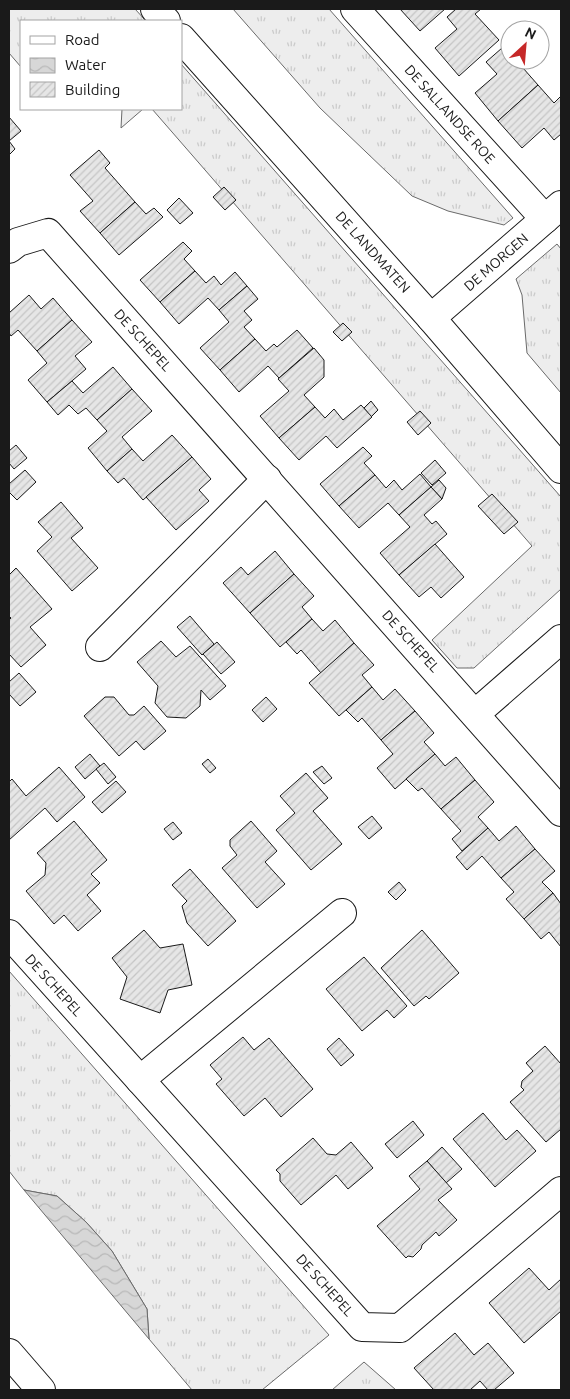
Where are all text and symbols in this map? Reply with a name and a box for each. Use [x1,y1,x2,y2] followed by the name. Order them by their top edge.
[20,20,182,110] legend
[500,20,550,70] north arrow
[522,24,539,43] text: N
[65,31,100,48] text: Road
[65,56,106,73] text: Water
[402,62,498,167] street label: DE SALLANDSE ROE
[65,81,120,98] text: Building
[332,208,414,296] street label: DE LANDMATEN
[461,230,531,294] street label: DE MORGEN
[111,306,175,374] street label: DE SCHEPEL
[379,607,443,675] street label: DE SCHEPEL
[22,951,86,1019] street label: DE SCHEPEL
[293,1251,357,1319] street label: DE SCHEPEL

